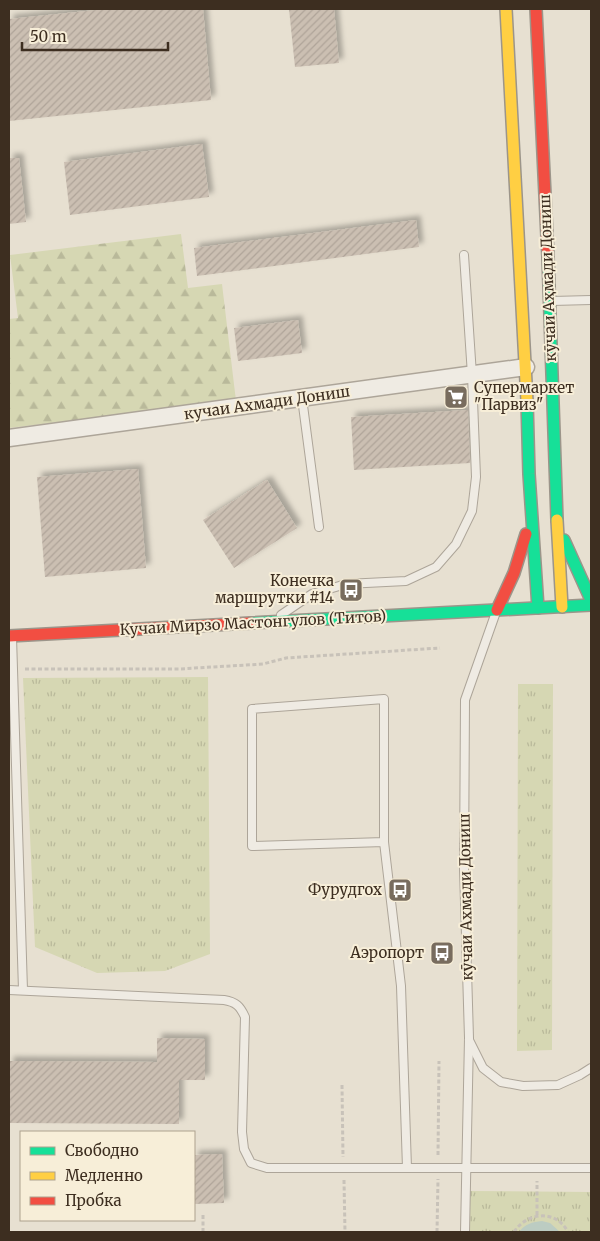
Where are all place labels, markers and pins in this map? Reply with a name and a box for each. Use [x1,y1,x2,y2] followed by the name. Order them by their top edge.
[474,378,574,414] place label: Супермаркет "Парвиз"
[443,384,469,410] supermarket icon: Супермаркет "Парвиз"
[215,571,334,607] place label: Конечка маршрутки #14
[338,577,364,603] bus stop icon: Конечка маршрутки #14
[387,877,413,903] bus stop icon: Фурудгох
[308,880,382,899] place label: Фурудгох
[429,940,455,966] bus stop icon: Аэропорт
[349,943,424,962] place label: Аэропорт

